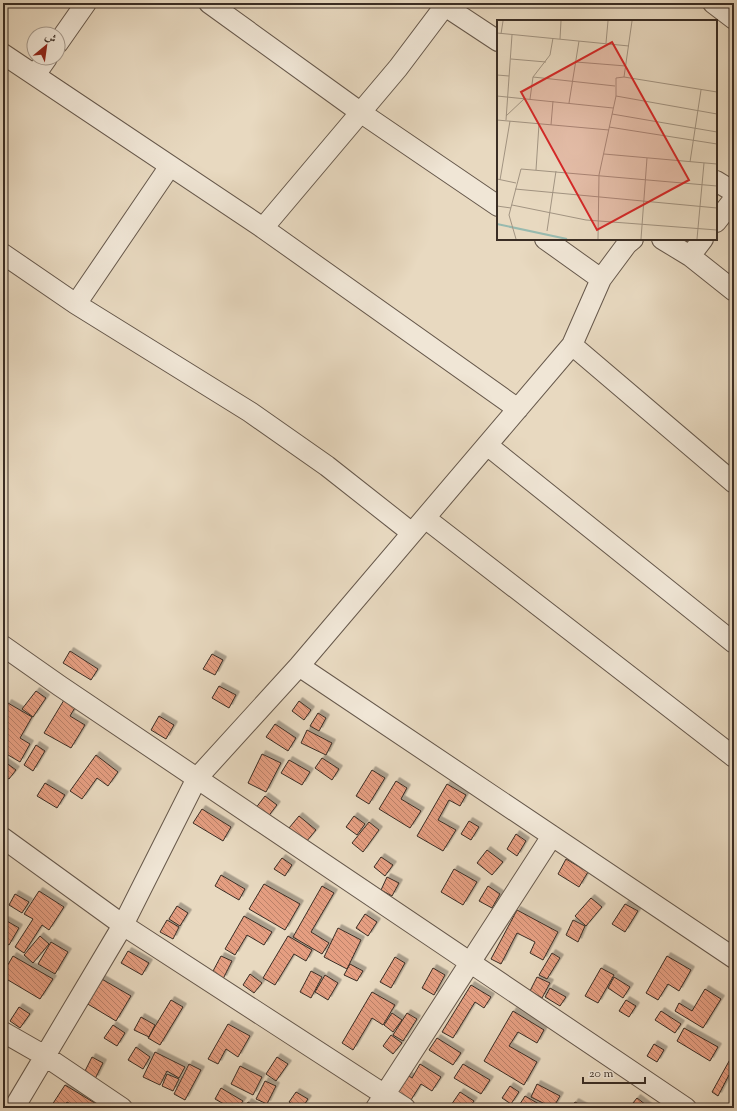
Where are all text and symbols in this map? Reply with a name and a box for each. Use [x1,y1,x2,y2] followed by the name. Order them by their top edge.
[497,20,717,240] inset map
[26,26,66,66] north arrow
[42,28,59,48] text: ش
[583,1059,645,1085] scale bar
[589,1065,614,1083] text: 20 m

